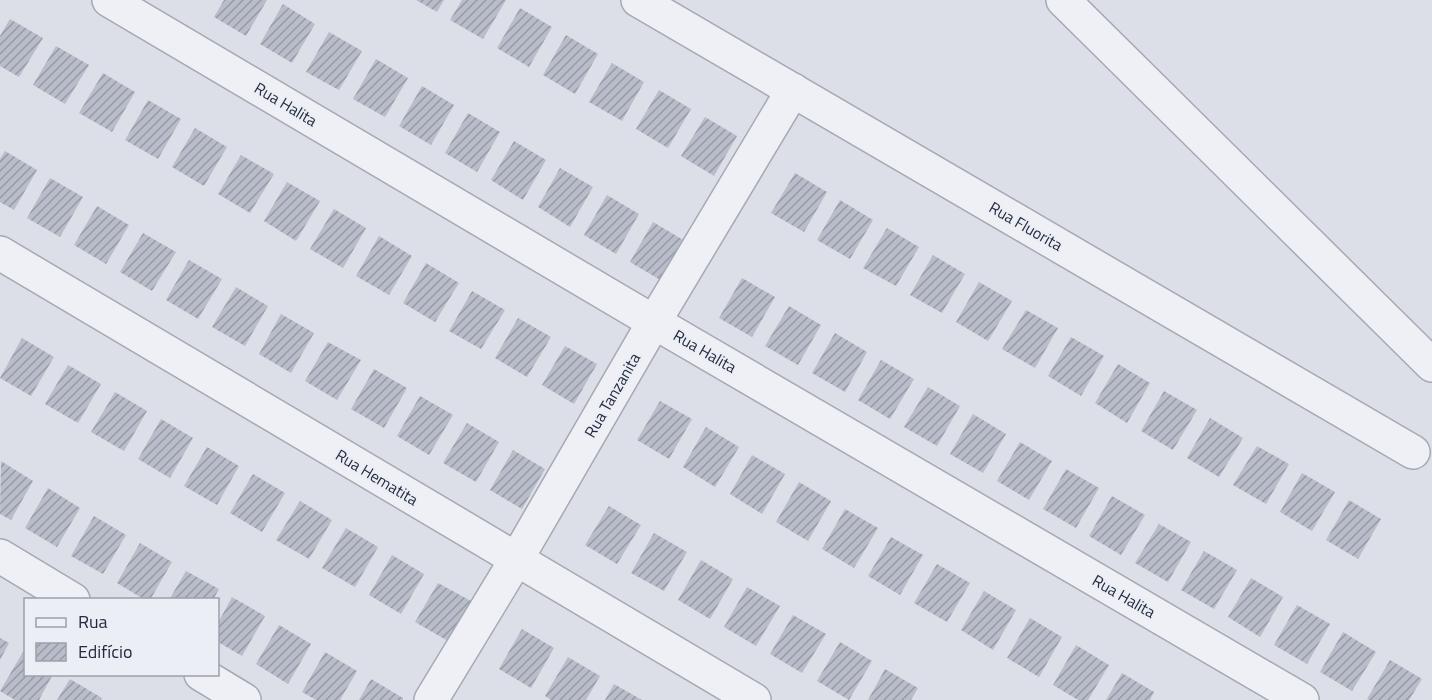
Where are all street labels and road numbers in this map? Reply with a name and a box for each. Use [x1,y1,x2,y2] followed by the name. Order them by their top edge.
[250,76,322,132] street label: Rua Halita
[985,195,1067,257] street label: Rua Fluorita
[669,323,741,379] street label: Rua Halita
[578,348,646,442] street label: Rua Tanzanita
[331,443,423,511] street label: Rua Hematita
[1088,568,1160,624] street label: Rua Halita

